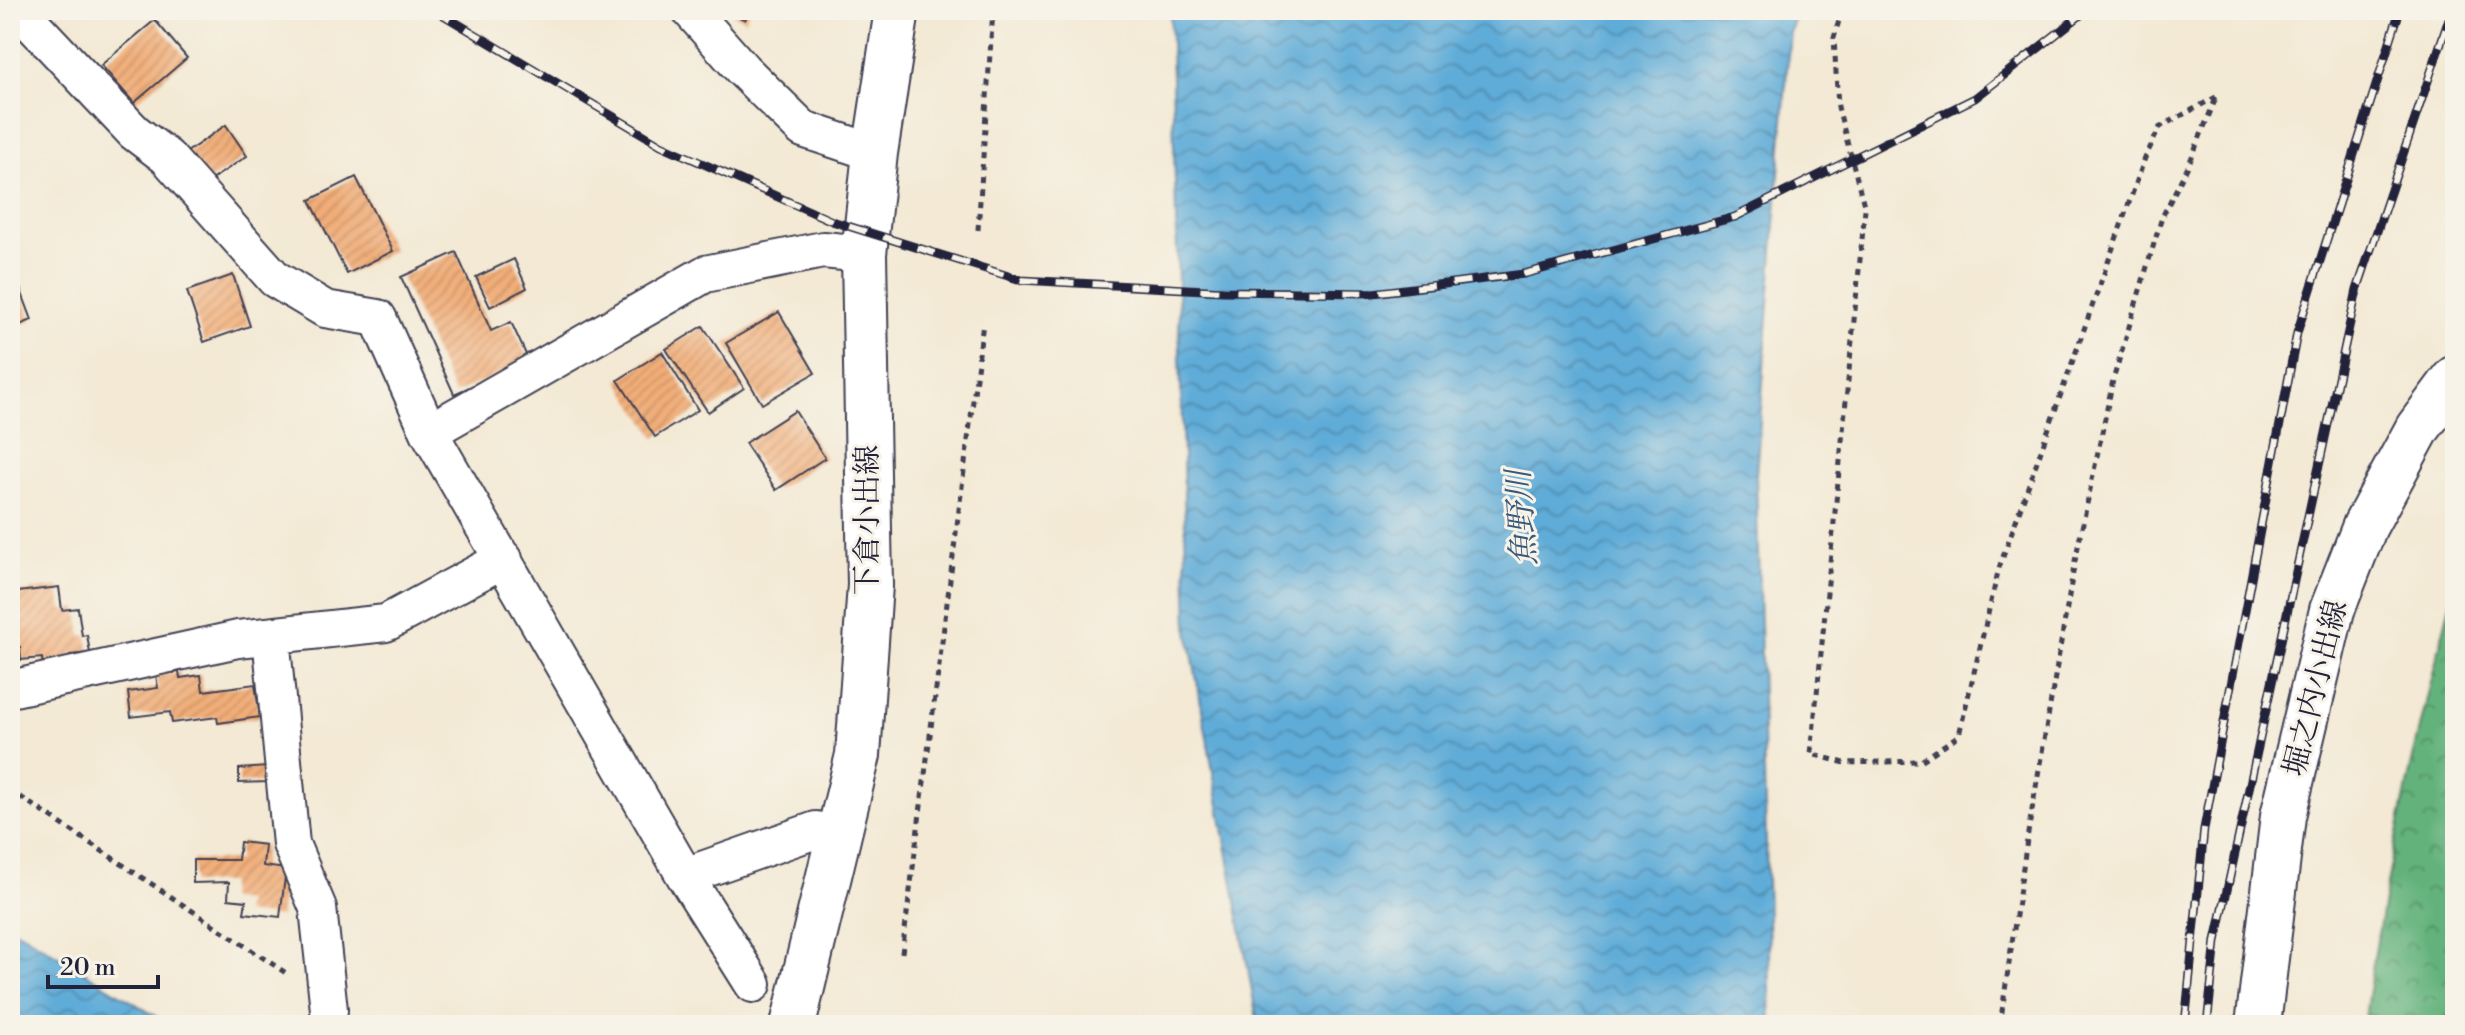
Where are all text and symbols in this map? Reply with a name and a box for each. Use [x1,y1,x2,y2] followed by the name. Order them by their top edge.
[849,445,887,595] street label: 下倉小出線
[1498,466,1545,567] water label: 魚野川
[2276,596,2356,780] street label: 堀之内小出線
[48,939,158,989] scale bar
[60,953,116,983] text: 20 m

